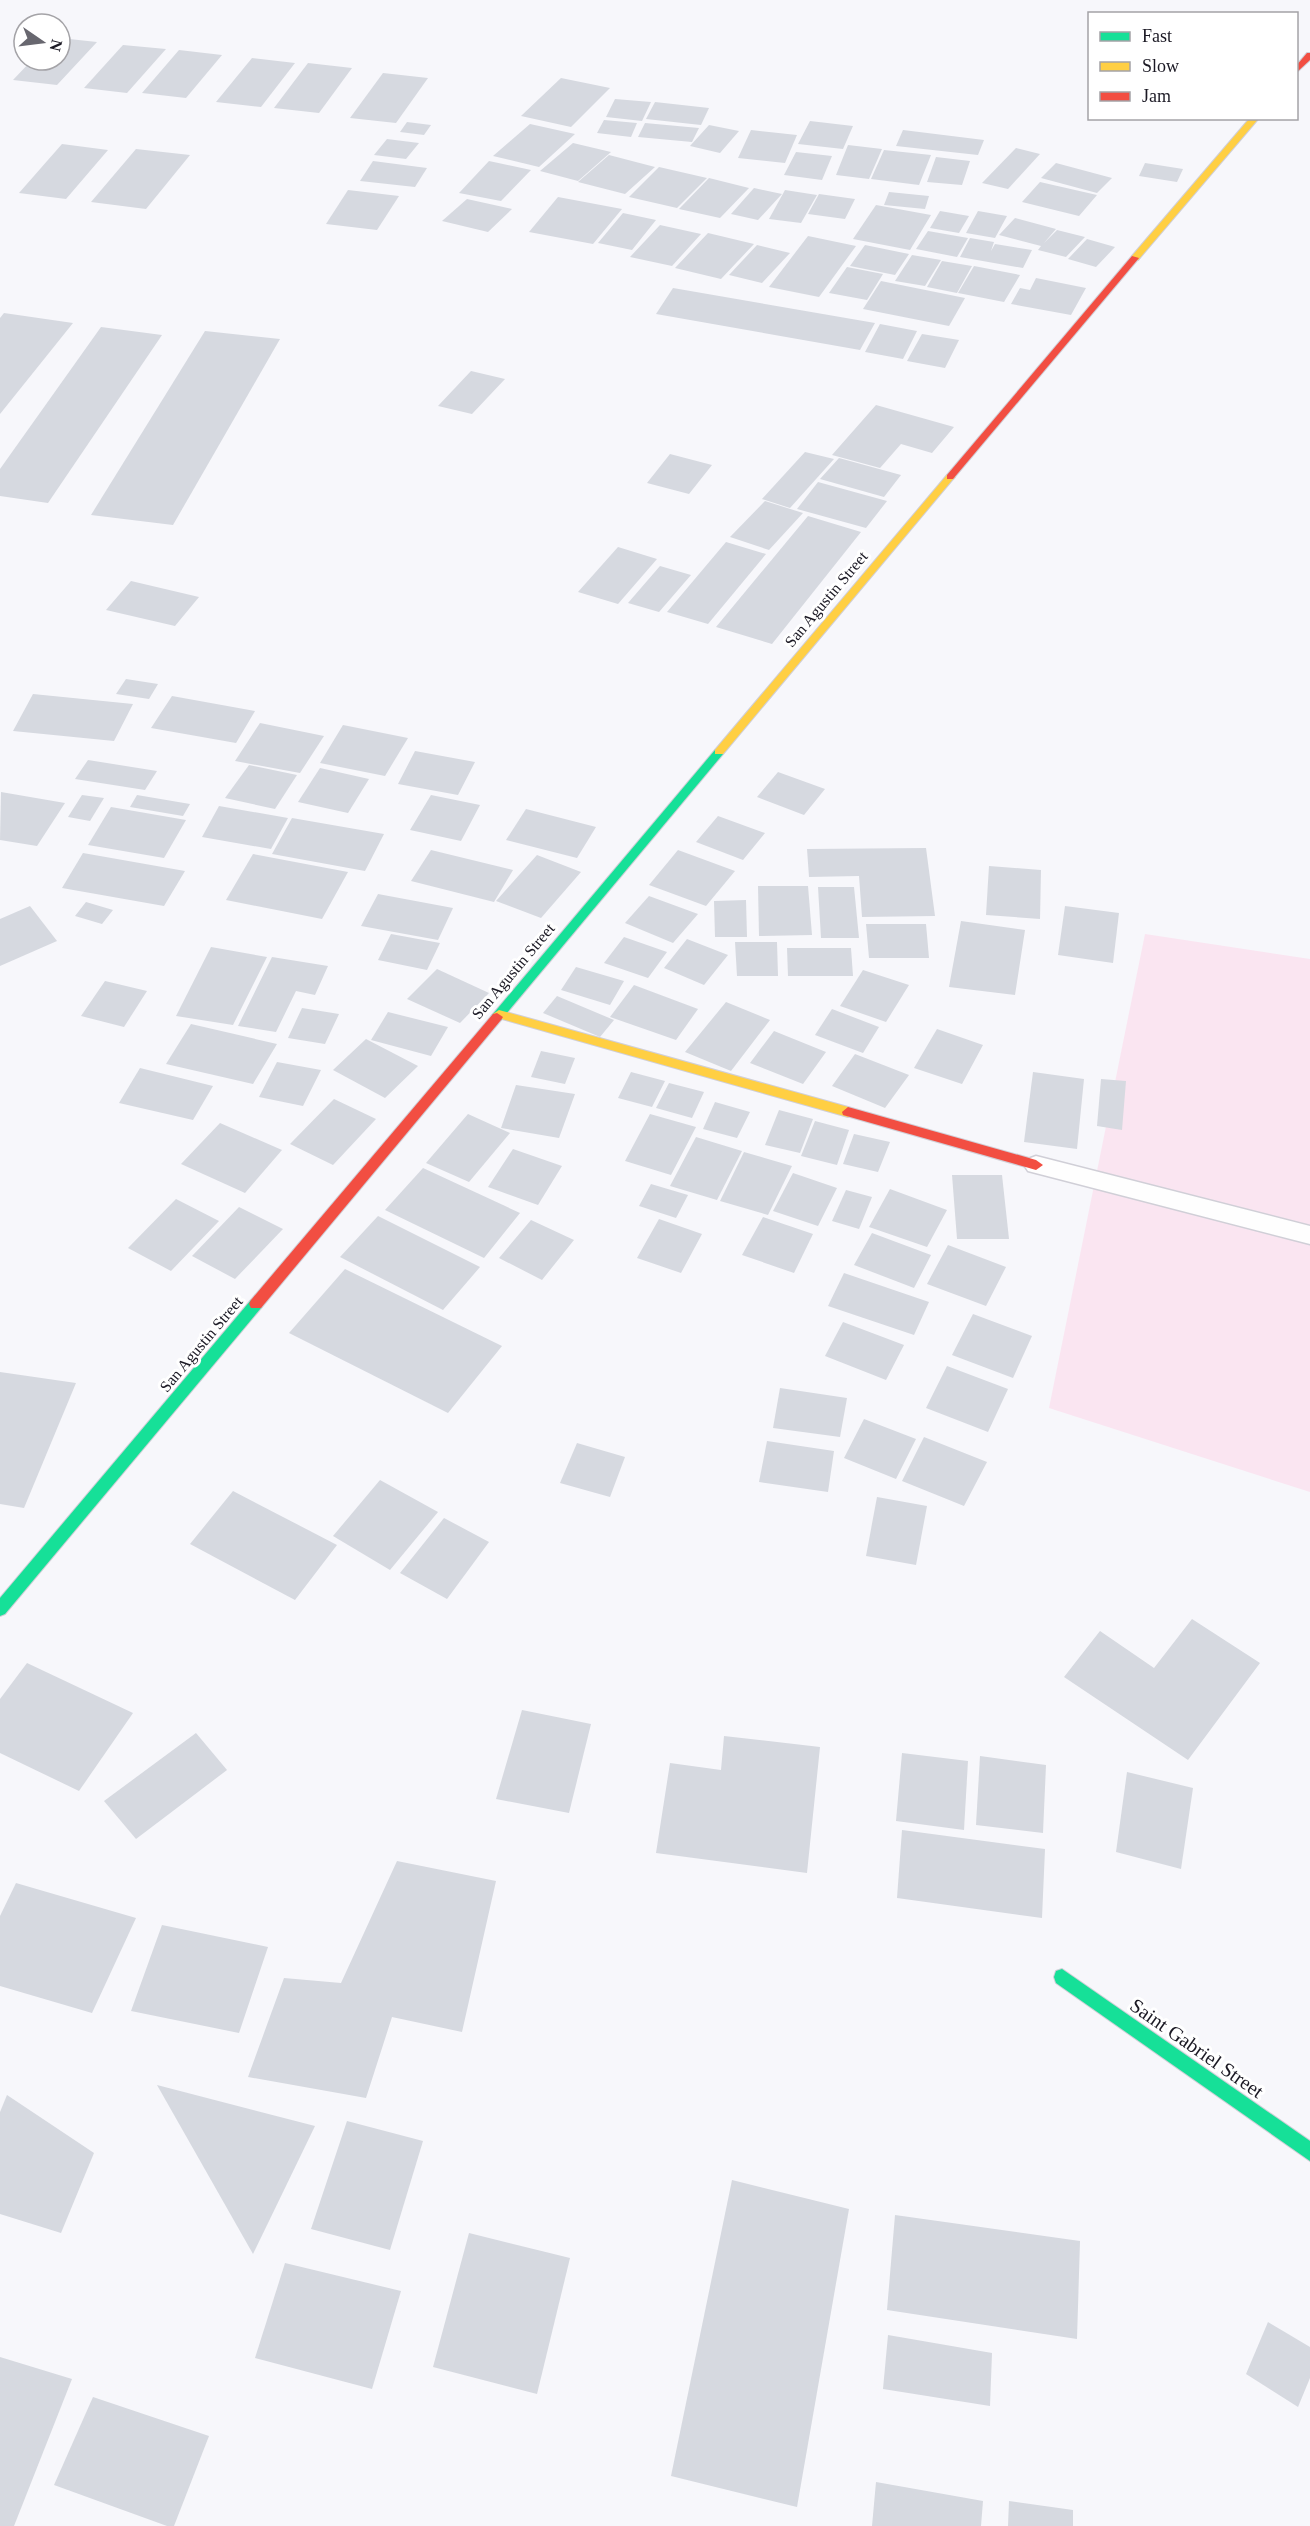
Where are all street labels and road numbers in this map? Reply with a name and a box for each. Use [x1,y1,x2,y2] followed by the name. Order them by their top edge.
[781,547,872,651] street label: San Agustin Street
[468,919,559,1023] street label: San Agustin Street
[156,1292,247,1396] street label: San Agustin Street
[1126,1994,1268,2103] street label: Saint Gabriel Street

